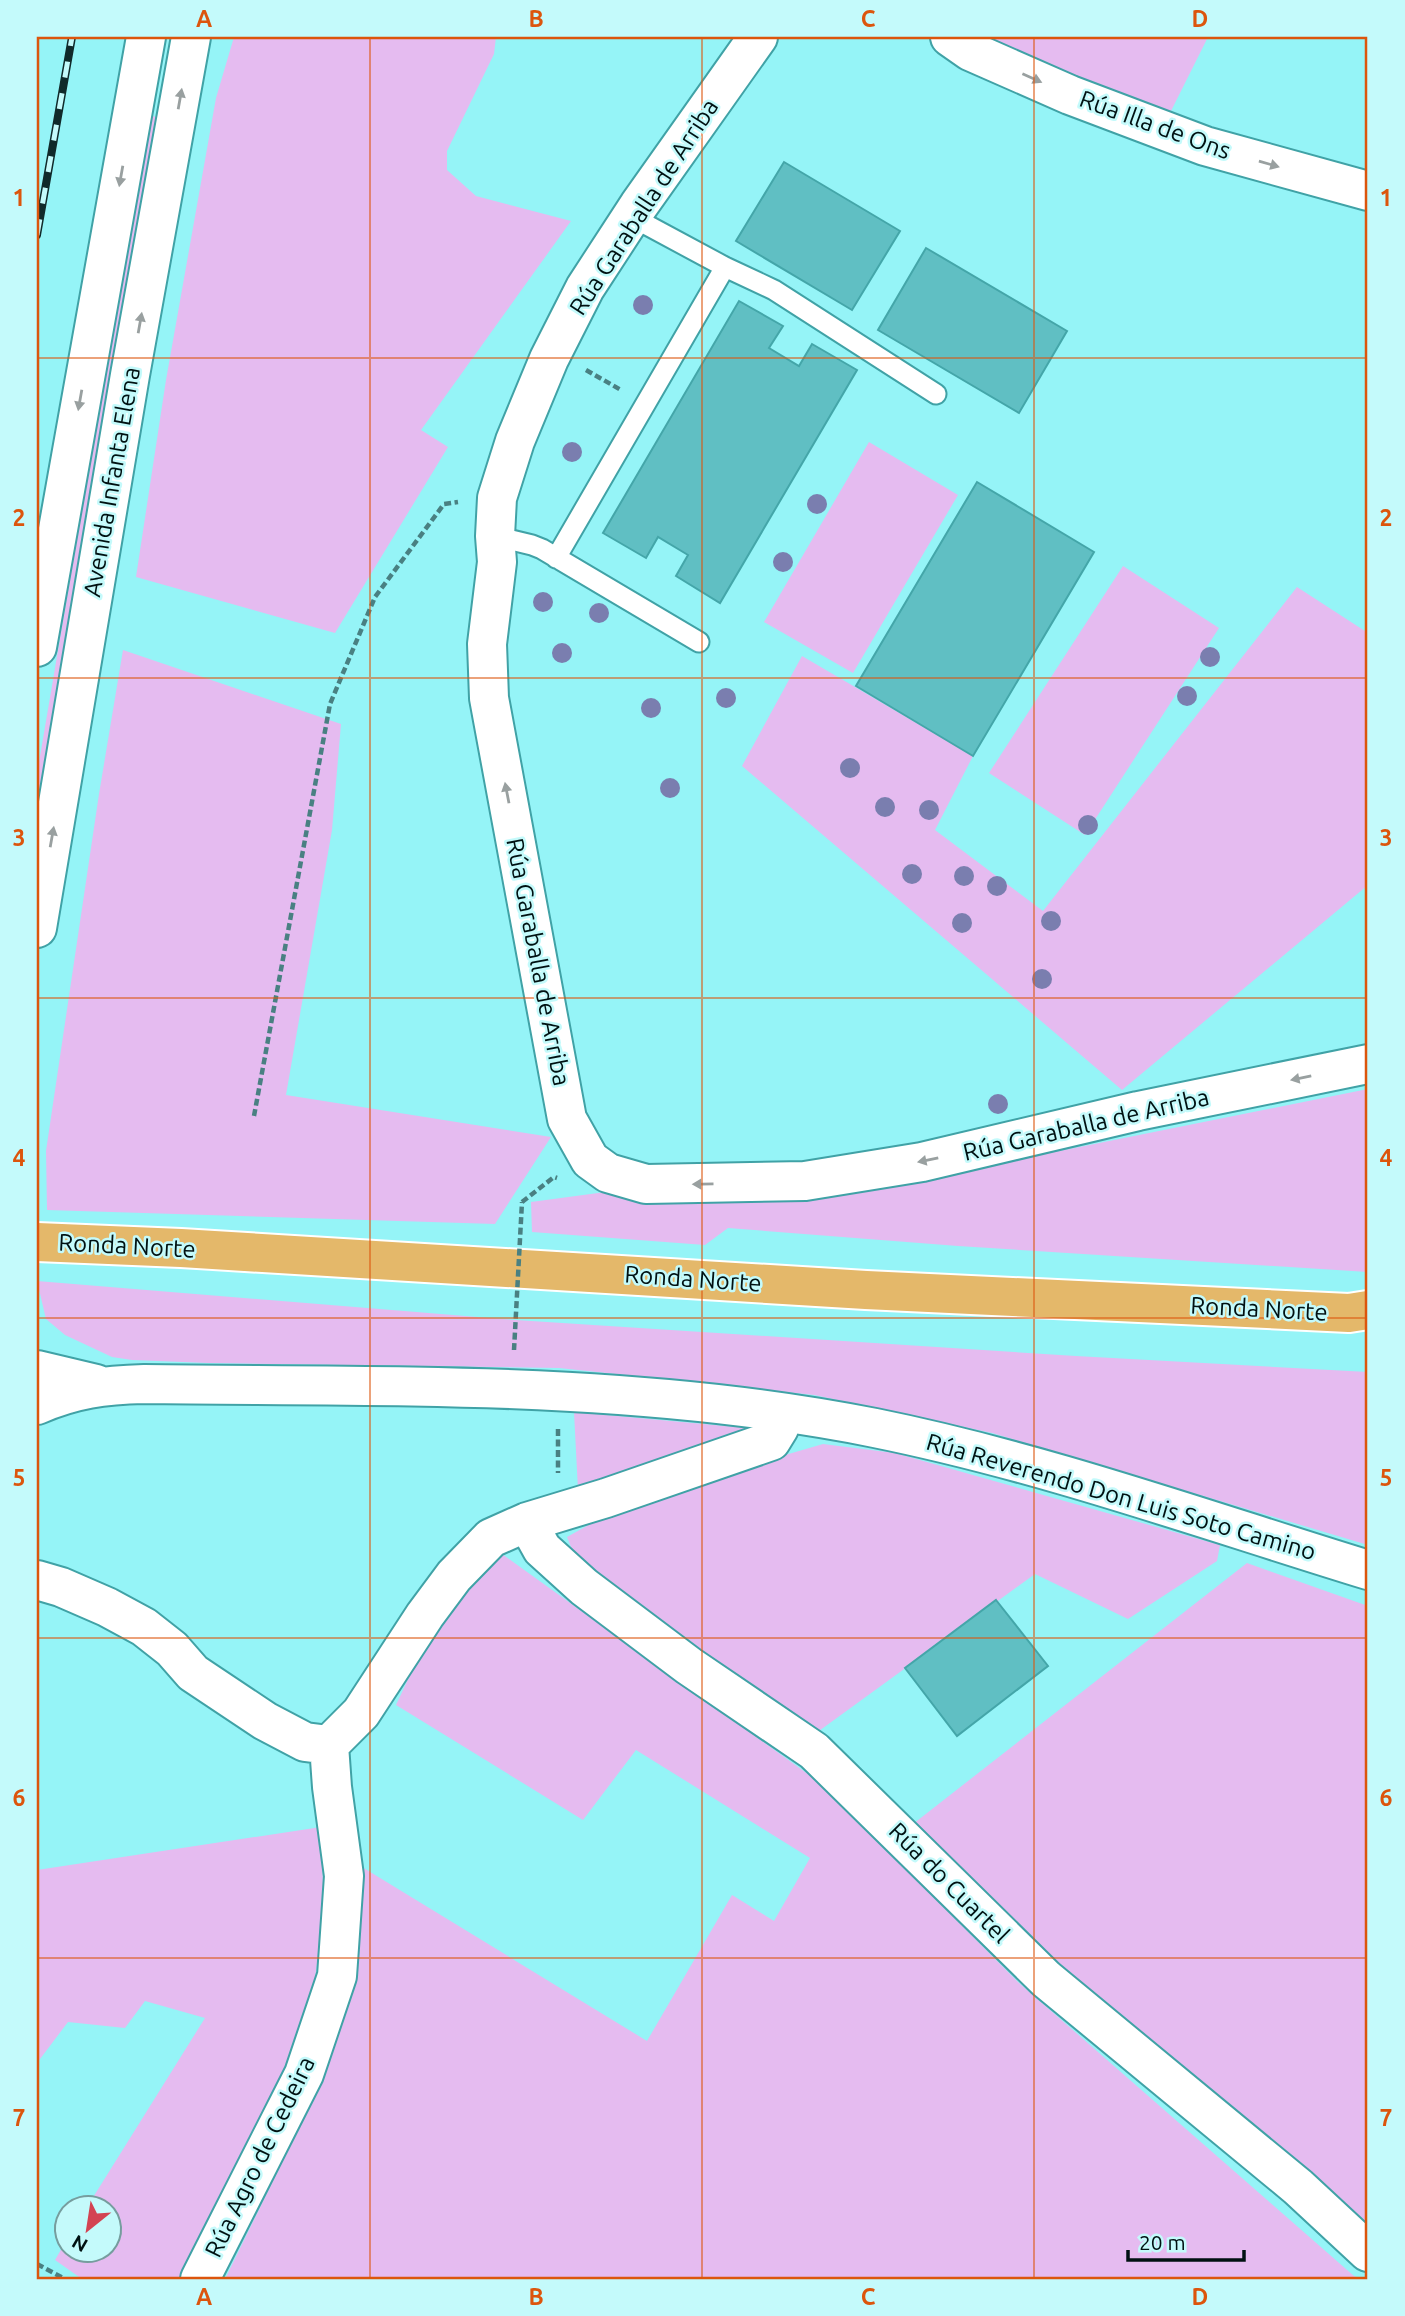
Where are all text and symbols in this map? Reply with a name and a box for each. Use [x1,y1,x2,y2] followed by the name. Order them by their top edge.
[196,6,212,31] text: A
[528,6,544,31] text: B
[861,6,876,31] text: C
[1192,6,1208,31] text: D
[1022,72,1042,84] one-way arrow
[1076,85,1234,164] street label: Rúa Illa de Ons
[174,87,185,109] one-way arrow
[564,94,723,320] street label: Rúa Garaballa de Arriba
[1259,159,1280,169] one-way arrow
[115,165,126,187] one-way arrow
[13,185,25,210] text: 1
[1380,185,1392,210] text: 1
[135,311,146,333] one-way arrow
[78,365,145,599] street label: Avenida Infanta Elena
[75,389,86,411] one-way arrow
[13,505,25,530] text: 2
[1380,505,1392,530] text: 2
[501,782,512,804] one-way arrow
[13,825,25,850] text: 3
[47,825,58,847] one-way arrow
[1380,825,1392,850] text: 3
[501,836,576,1088] street label: Rúa Garaballa de Arriba
[1290,1072,1312,1083] one-way arrow
[960,1083,1212,1166] street label: Rúa Garaballa de Arriba
[13,1145,26,1170] text: 4
[1380,1145,1393,1170] text: 4
[917,1155,939,1166] one-way arrow
[691,1178,713,1190] one-way arrow
[58,1228,196,1263] street label: Ronda Norte
[624,1260,763,1297] street label: Ronda Norte
[1190,1291,1328,1326] street label: Ronda Norte
[923,1428,1319,1565] street label: Rúa Reverendo Don Luis Soto Camino
[13,1465,25,1490] text: 5
[1380,1465,1392,1490] text: 5
[13,1785,26,1810] text: 6
[1380,1785,1393,1810] text: 6
[884,1817,1015,1948] street label: Rúa do Cuartel
[199,2052,320,2261] street label: Rúa Agro de Cedeira
[13,2105,25,2130] text: 7
[1380,2105,1392,2130] text: 7
[52,2194,122,2264] north arrow
[1128,2218,1244,2262] scale bar
[1139,2230,1186,2254] text: 20 m
[68,2231,91,2257] text: N
[196,2284,212,2309] text: A
[528,2284,544,2309] text: B
[861,2284,876,2309] text: C
[1192,2284,1208,2309] text: D

